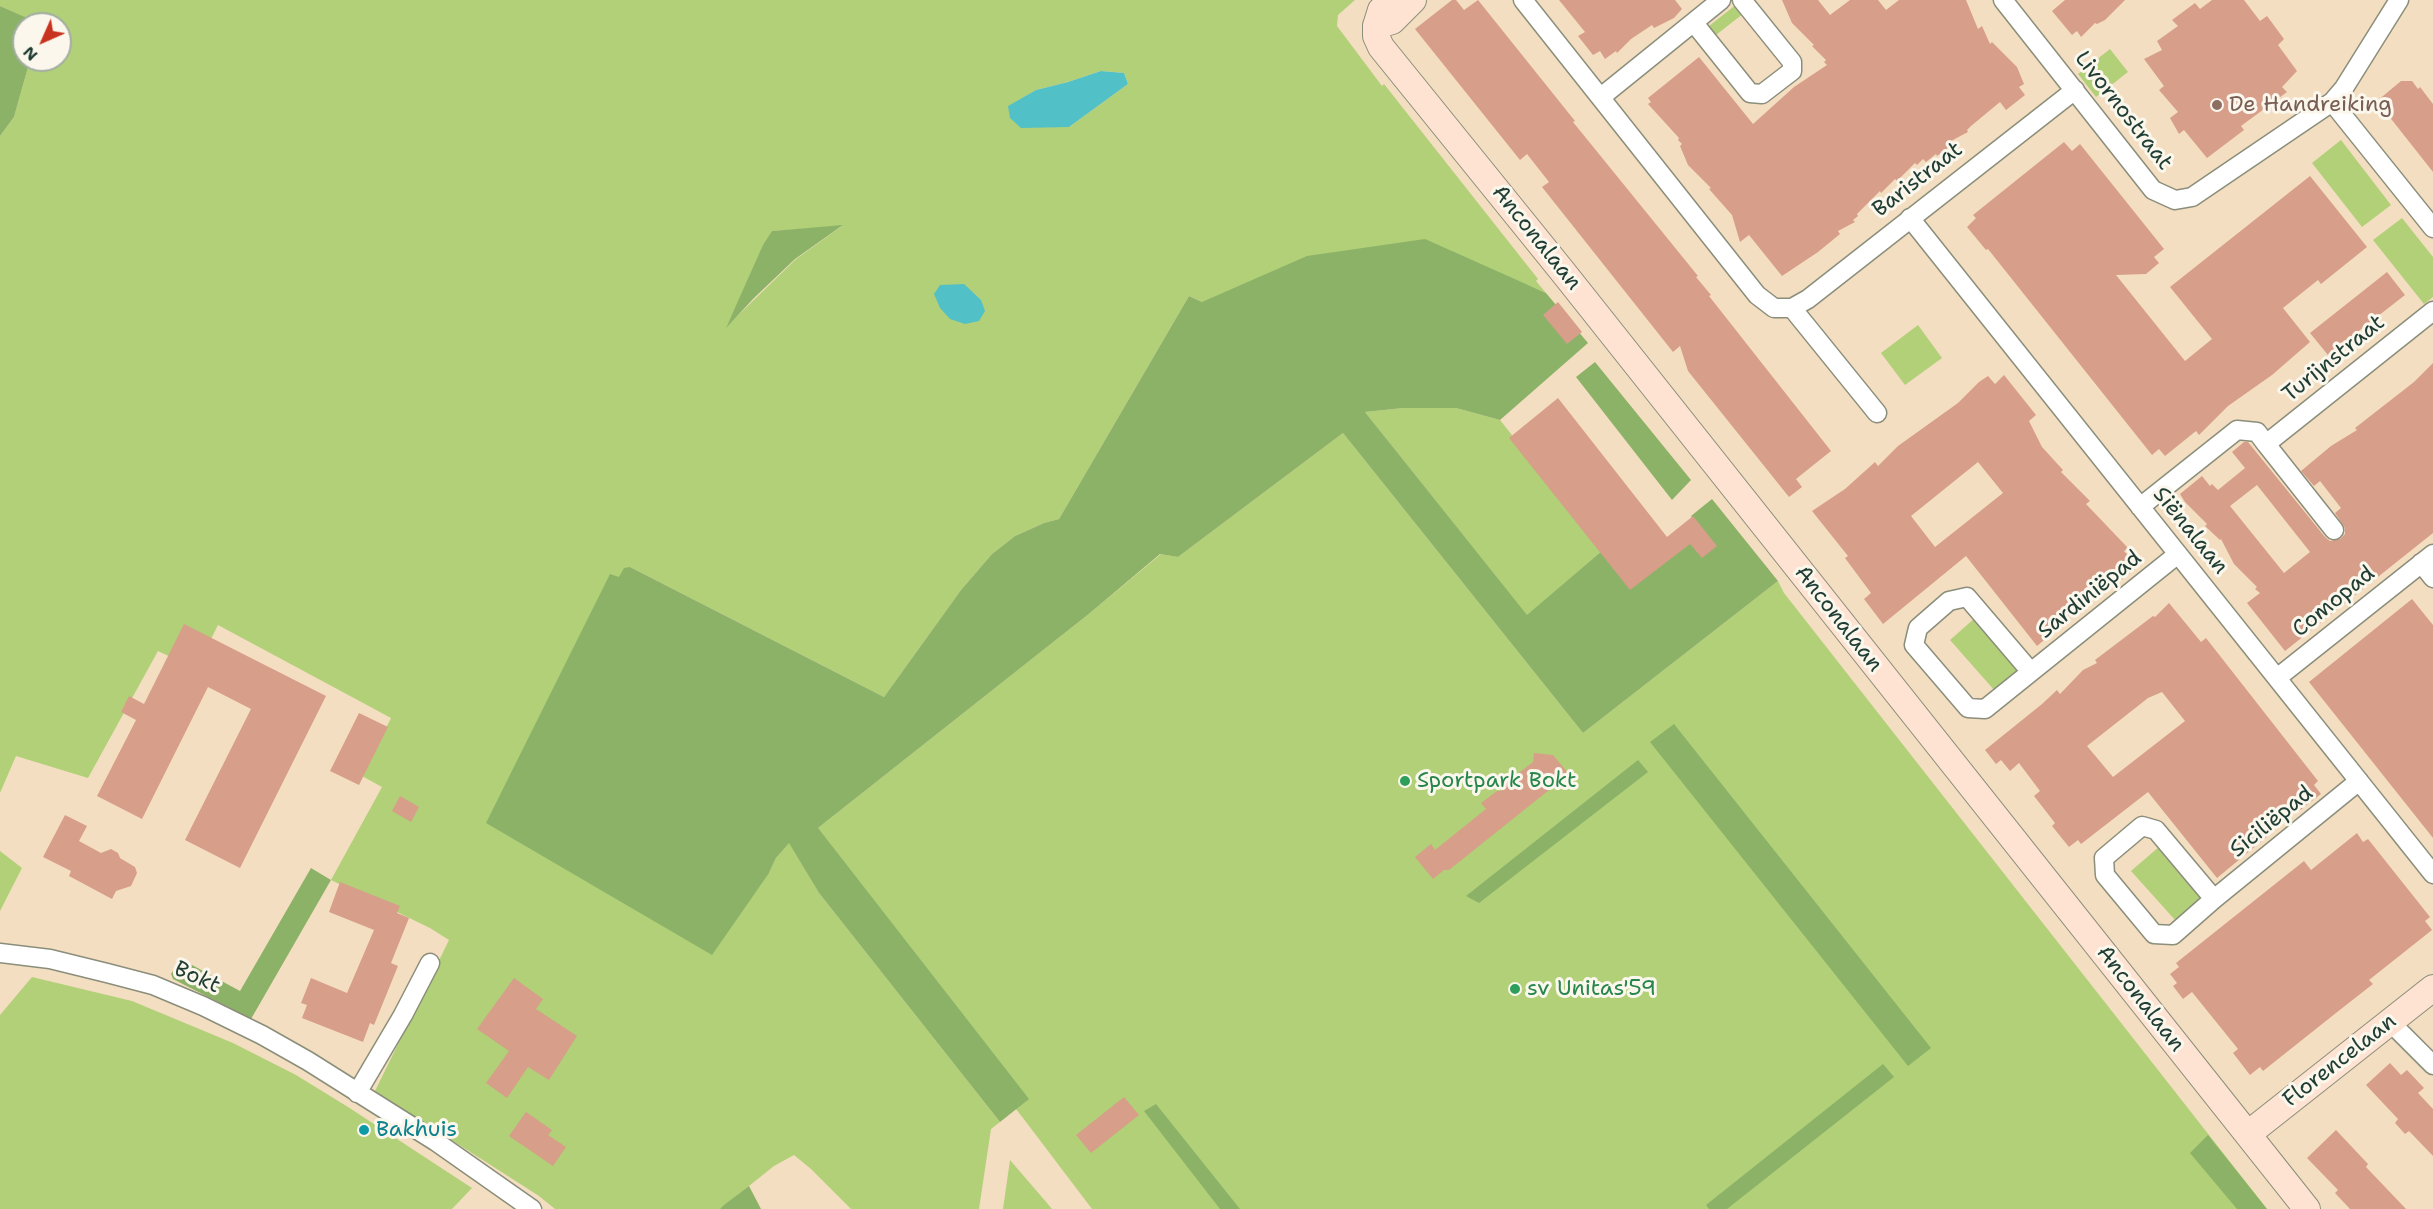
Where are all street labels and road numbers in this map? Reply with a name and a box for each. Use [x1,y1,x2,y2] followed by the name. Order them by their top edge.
[2068,46,2178,176] street label: Livornostraat
[1868,137,1968,223] street label: Baristraat
[1486,180,1586,296] street label: Anconalaan
[2277,310,2391,408] street label: Turijnstraat
[2147,482,2233,580] street label: Siënalaan
[2033,545,2147,645] street label: Sardiniëpad
[1788,561,1888,677] street label: Anconalaan
[2287,561,2381,643] street label: Comopad
[2225,781,2319,863] street label: Siciliëpad
[2090,941,2190,1057] street label: Anconalaan
[170,956,224,1000] street label: Bokt
[2278,1009,2402,1113] street label: Florencelaan

